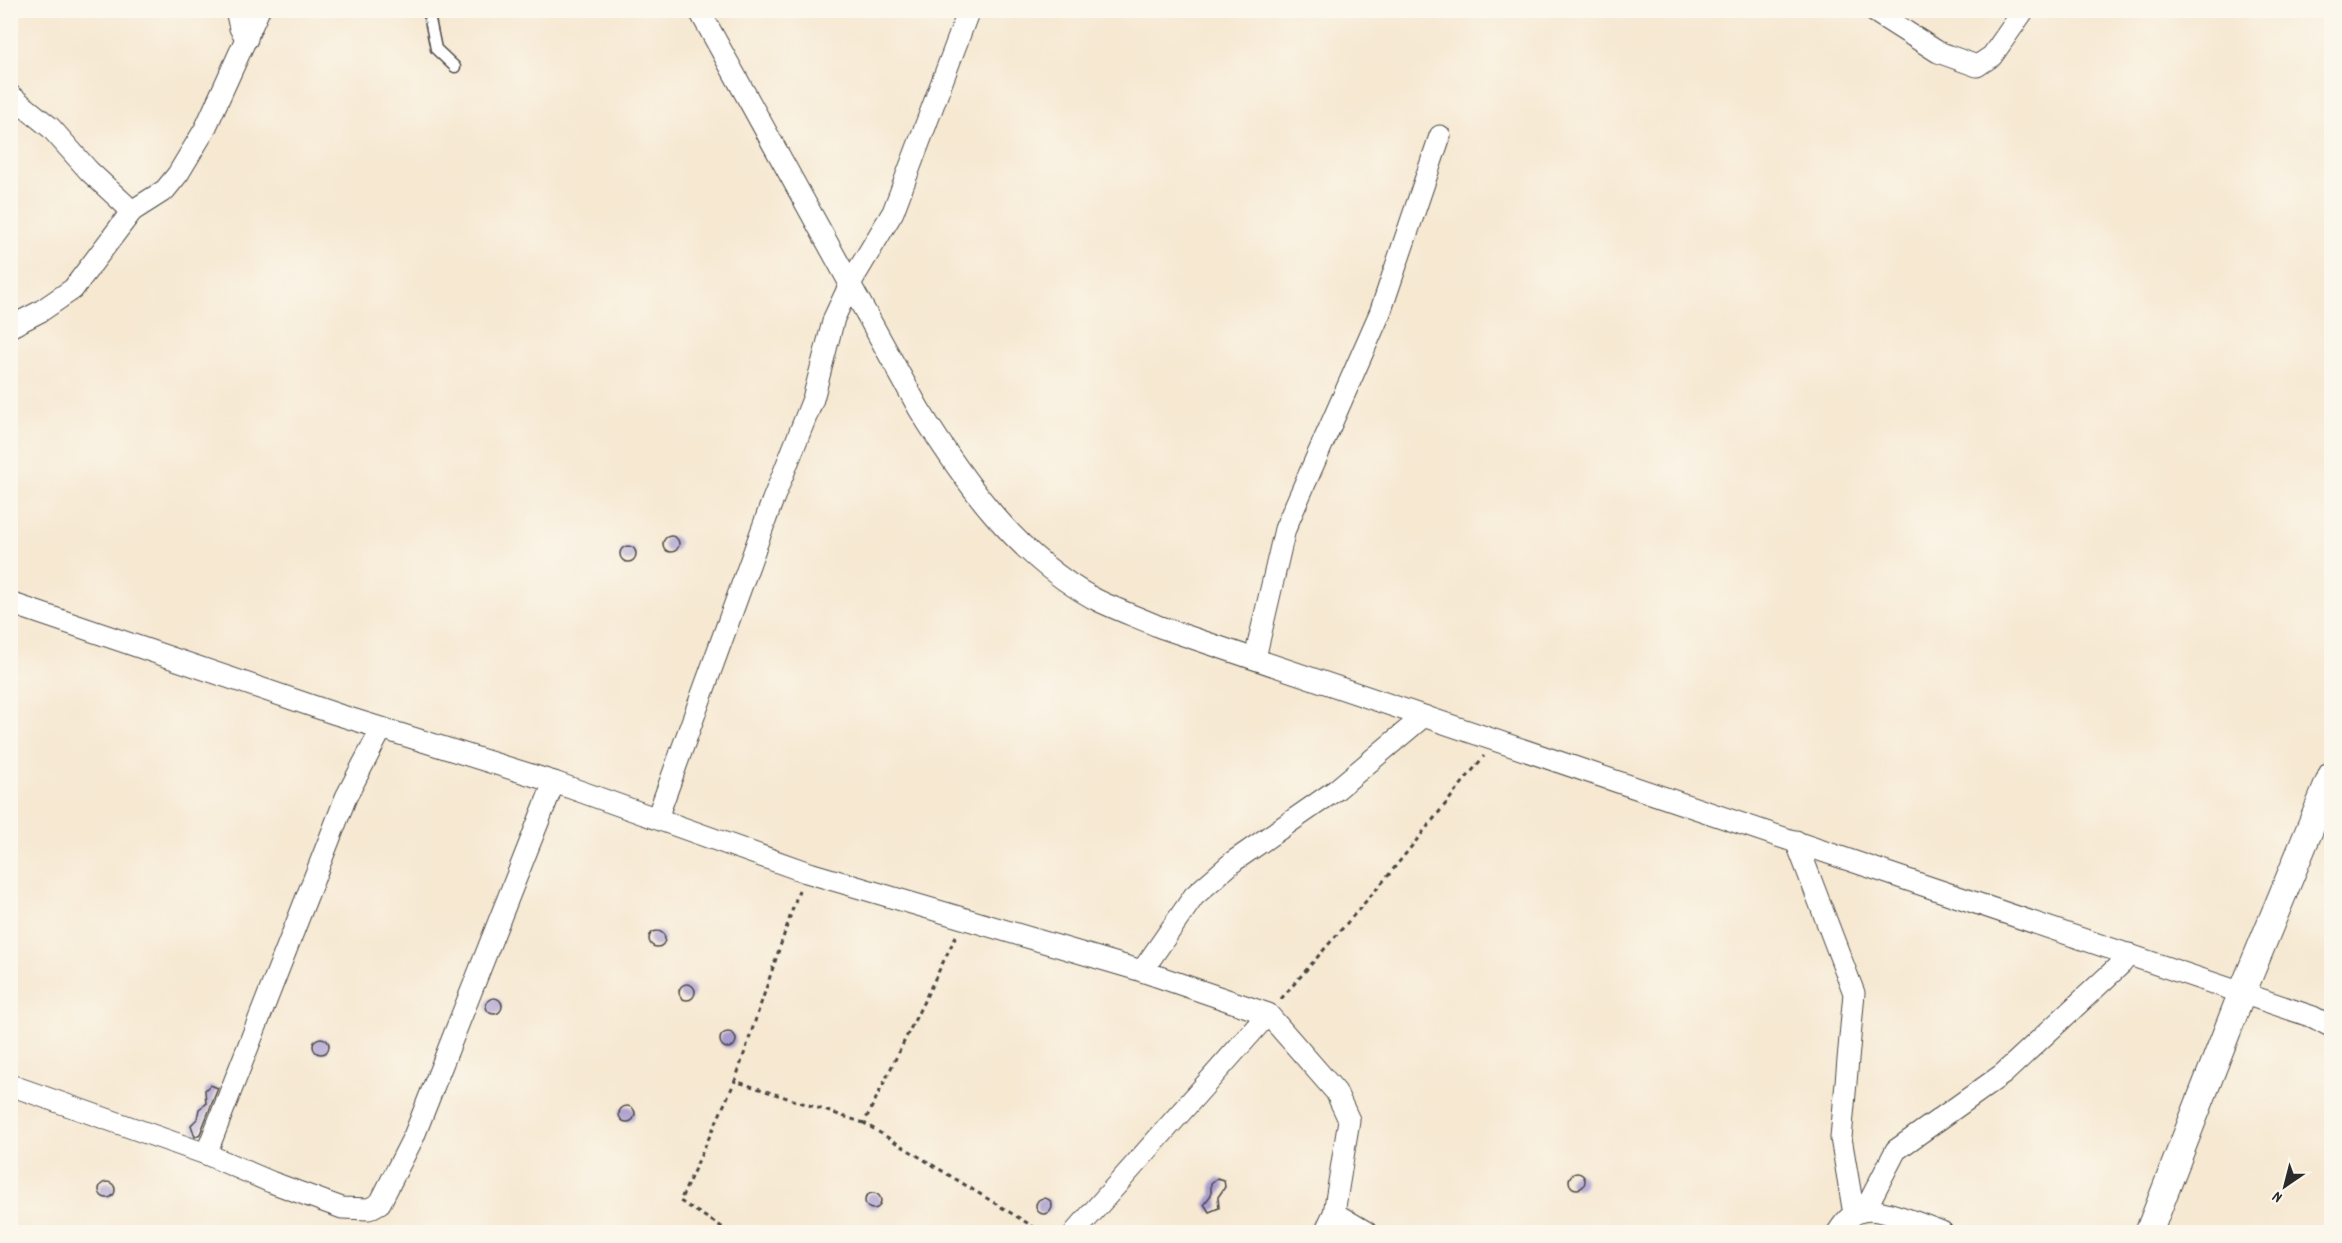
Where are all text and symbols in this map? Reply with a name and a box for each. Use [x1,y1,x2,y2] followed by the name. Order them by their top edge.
[2255,1156,2315,1216] north arrow
[2268,1184,2288,1208] text: N

